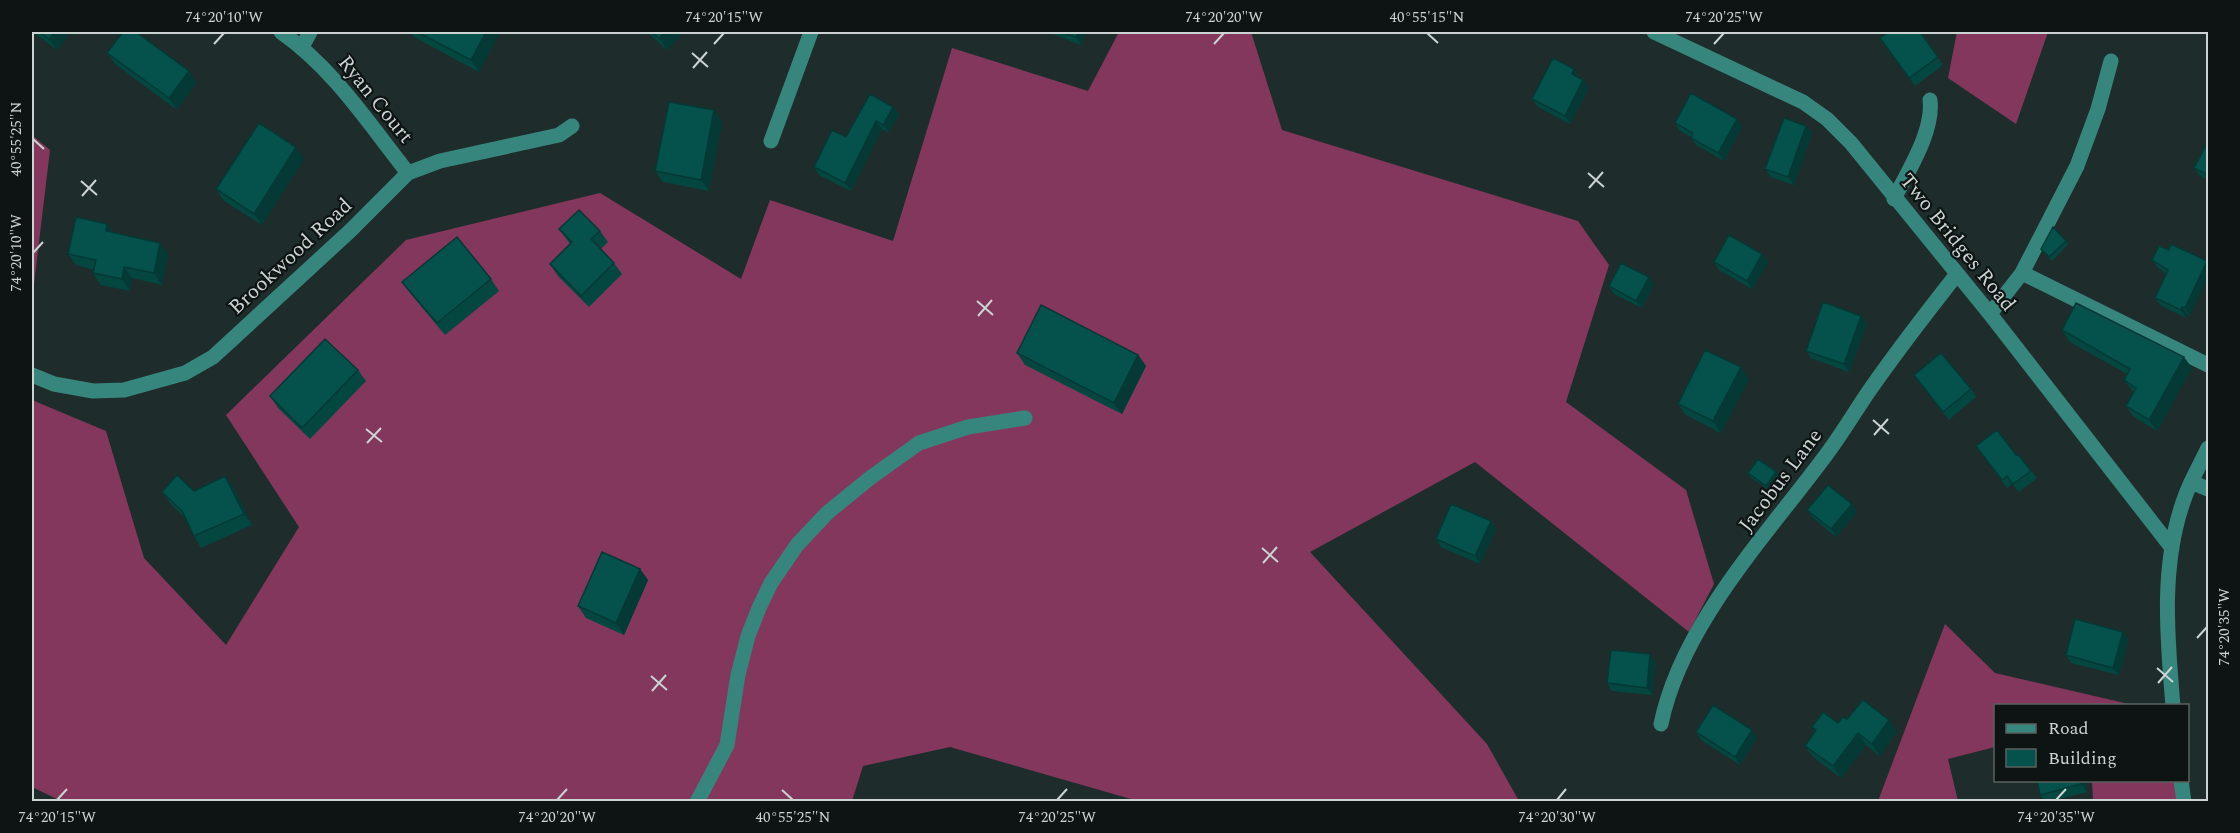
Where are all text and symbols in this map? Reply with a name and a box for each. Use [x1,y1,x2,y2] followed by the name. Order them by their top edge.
[185,6,263,29] text: 74°20'10"W
[685,6,763,29] text: 74°20'15"W
[1185,6,1263,29] text: 74°20'20"W
[1390,6,1465,29] text: 40°55'15"N
[1685,6,1763,29] text: 74°20'25"W
[329,48,421,151] street label: Ryan Court
[5,101,28,177] text: 40°55'25"N
[1891,166,2023,319] street label: Two Bridges Road
[221,191,360,323] street label: Brookwood Road
[5,214,28,292] text: 74°20'10"W
[1731,422,1831,539] street label: Jacobus Lane
[2213,588,2236,666] text: 74°20'35"W
[1994,704,2189,782] legend
[2048,715,2089,742] text: Road
[2048,745,2117,772] text: Building
[18,806,96,829] text: 74°20'15"W
[518,806,596,829] text: 74°20'20"W
[756,806,831,829] text: 40°55'25"N
[1018,806,1096,829] text: 74°20'25"W
[1518,806,1596,829] text: 74°20'30"W
[2017,806,2095,829] text: 74°20'35"W

